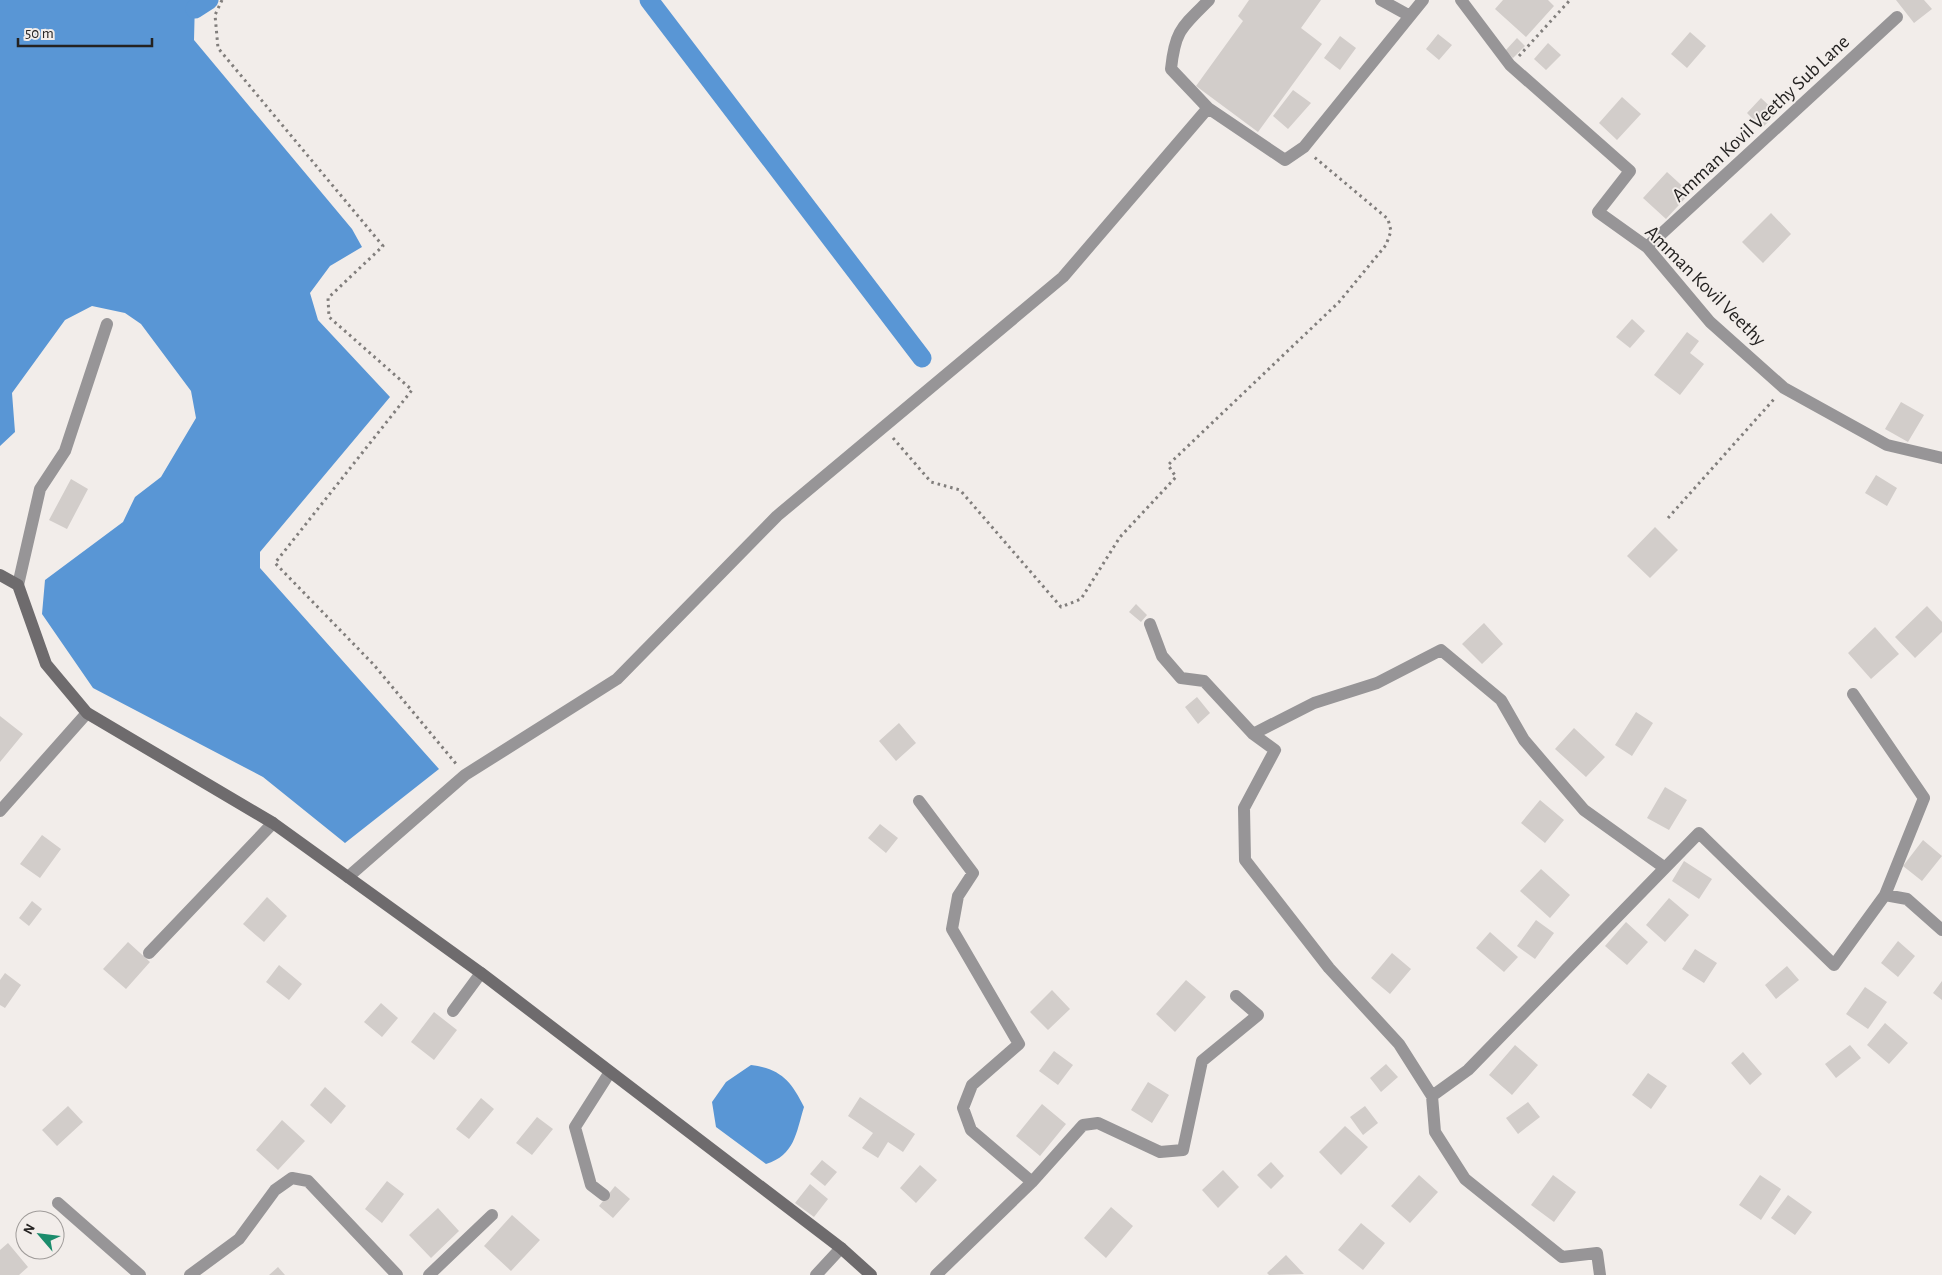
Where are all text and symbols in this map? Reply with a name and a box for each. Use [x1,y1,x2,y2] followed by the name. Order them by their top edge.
[18,15,151,47] scale bar
[25,26,54,41] text: 50 m
[1668,31,1853,206] street label: Amman Kovil Veethy Sub Lane
[1641,222,1770,350] street label: Amman Kovil Veethy
[15,1210,65,1260] north arrow
[21,1222,38,1237] text: N

